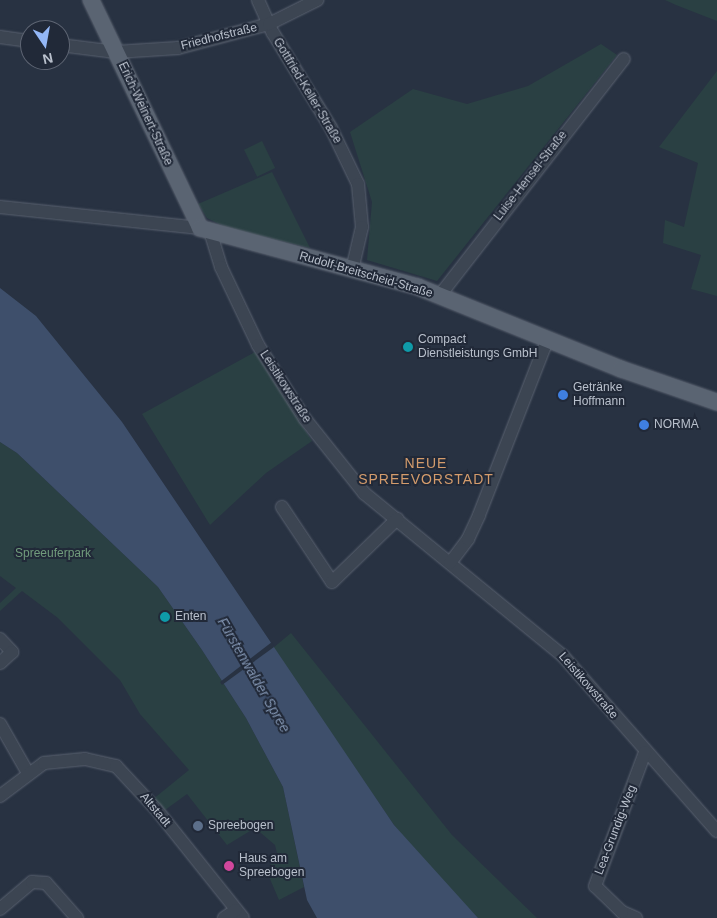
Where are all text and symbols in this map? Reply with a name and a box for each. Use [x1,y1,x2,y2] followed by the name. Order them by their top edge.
[20,20,70,70] north arrow
[179,21,259,53] street label: Friedhofstraße
[270,36,344,146] street label: Gottfried-Keller-Straße
[41,50,55,68] text: N
[115,60,175,168] street label: Erich-Weinert-Straße
[491,128,571,224] street label: Luise-Hensel-Straße
[298,249,434,301] street label: Rudolf-Breitscheid-Straße
[418,333,537,361] place label: Compact Dienstleistungs GmbH
[402,341,414,353] marker: Compact Dienstleistungs GmbH
[256,348,314,426] street label: Leistikowstraße
[573,381,625,409] place label: Getränke Hoffmann
[557,389,569,401] marker: Getränke Hoffmann
[654,418,699,432] place label: NORMA
[638,419,650,431] marker: NORMA
[357,455,495,488] district label: NEUE SPREEVORSTADT
[15,547,91,561] park label: Spreeuferpark
[175,610,206,624] place label: Enten
[159,611,171,623] marker: Enten
[214,615,294,735] water label: Fürstenwalder Spree
[555,650,621,722] street label: Leistikowstraße
[592,783,640,877] street label: Lea-Grundig-Weg
[137,790,173,830] street label: Altstadt
[208,819,273,833] place label: Spreebogen
[192,820,204,832] marker: Spreebogen
[239,852,304,880] place label: Haus am Spreebogen
[223,860,235,872] marker: Haus am Spreebogen

